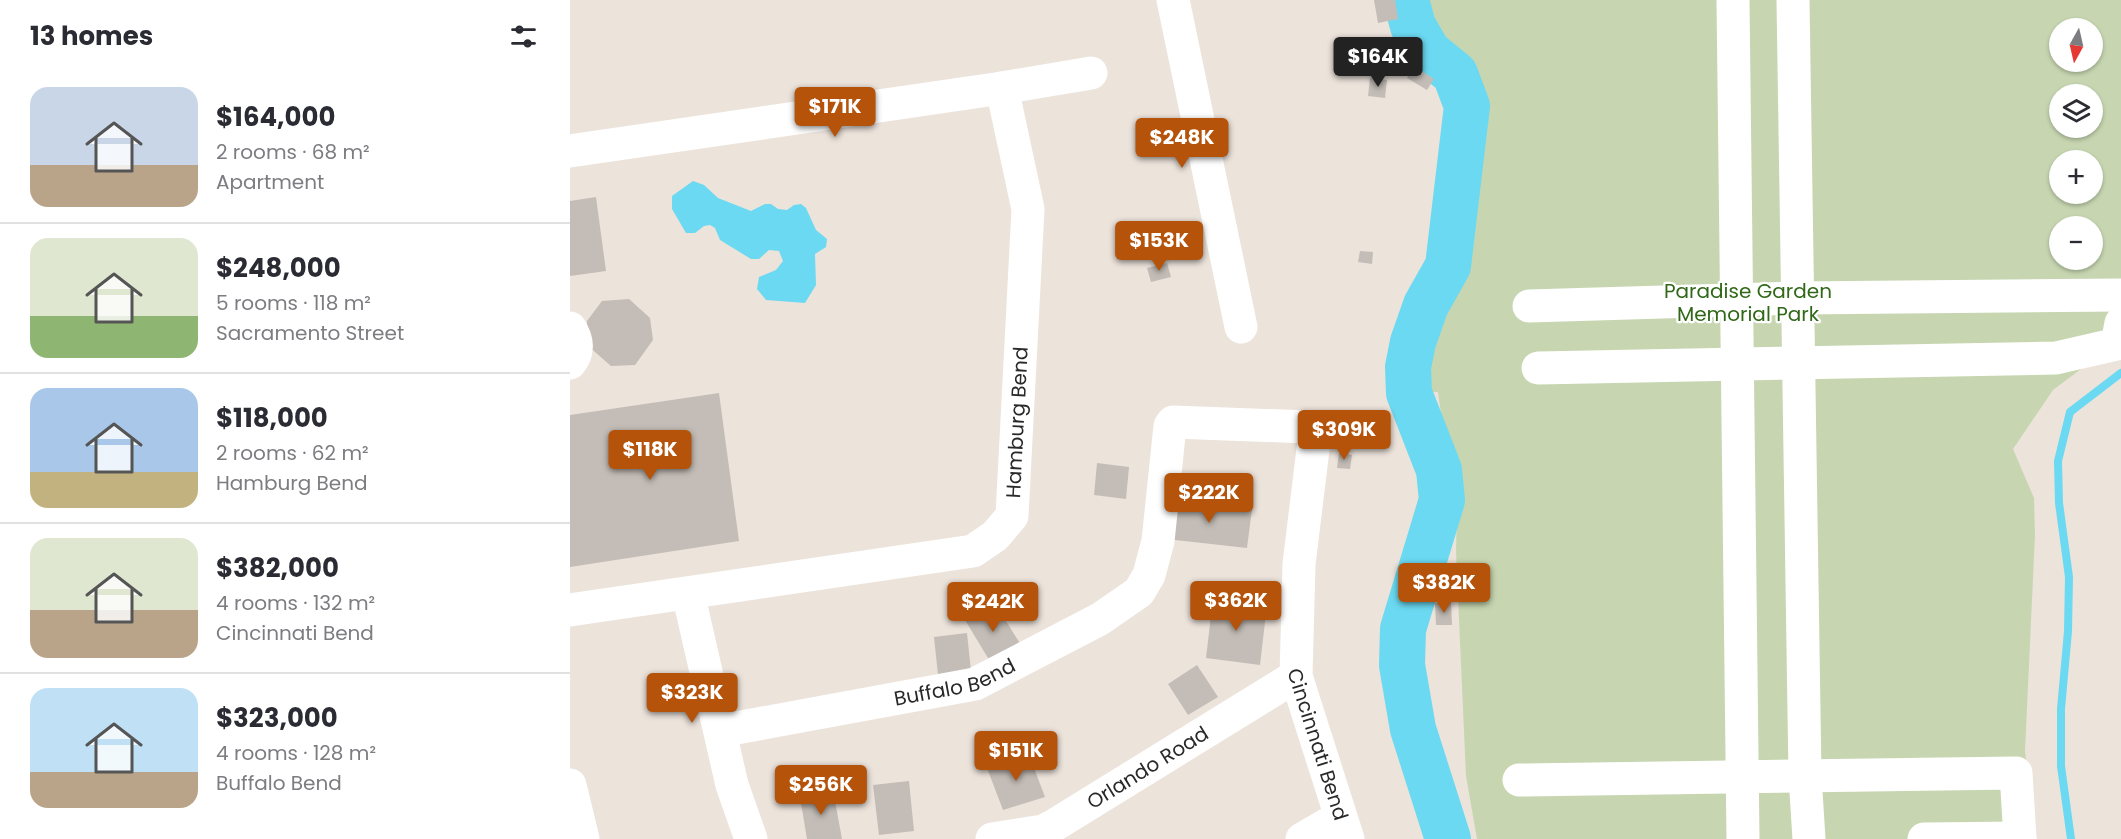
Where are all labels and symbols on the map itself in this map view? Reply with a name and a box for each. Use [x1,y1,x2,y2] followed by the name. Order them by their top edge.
[2049,18,2103,72] north arrow
[1336,37,1420,88] pin: $164K
[793,87,877,138] pin: $171K
[1140,118,1224,169] pin: $248K
[1117,221,1201,272] pin: $153K
[1664,277,1832,328] park label: Paradise Garden Memorial Park
[999,346,1035,499] street label: Hamburg Bend
[1302,410,1386,461] pin: $309K
[608,430,692,481] pin: $118K
[1167,473,1251,524] pin: $222K
[1402,563,1486,614] pin: $382K
[1194,581,1278,632] pin: $362K
[951,582,1035,633] pin: $242K
[892,651,1020,713] street label: Buffalo Bend
[1280,665,1355,824] street label: Cincinnati Bend
[650,673,734,724] pin: $323K
[1081,719,1214,816] street label: Orlando Road
[974,731,1058,782] pin: $151K
[779,765,863,816] pin: $256K

